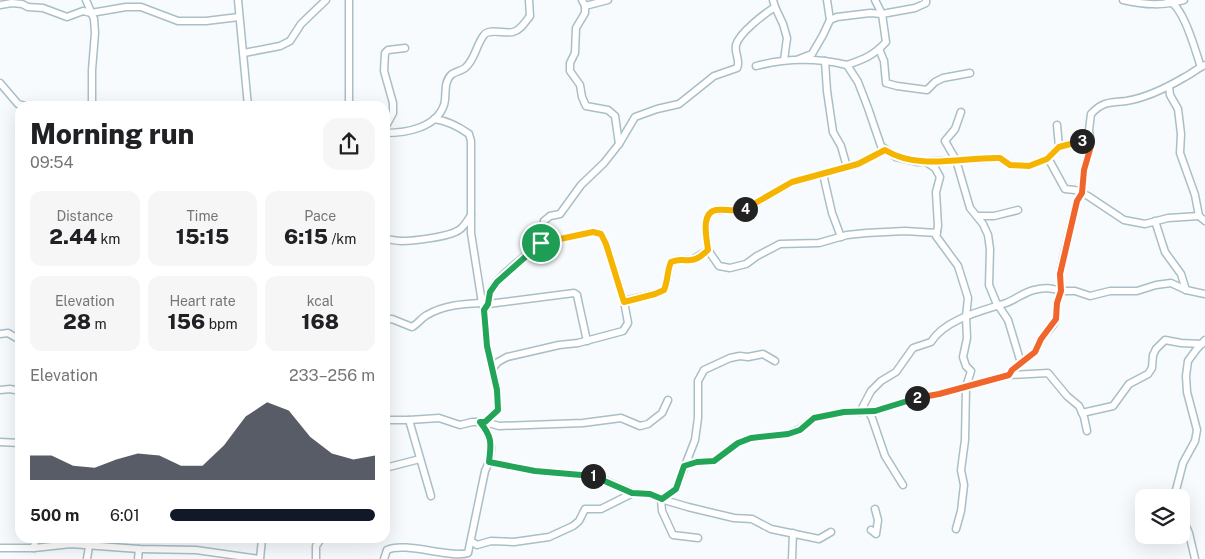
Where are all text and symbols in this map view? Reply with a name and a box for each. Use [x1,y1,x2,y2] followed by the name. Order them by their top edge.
[30,117,194,150] text: Morning run
[323,118,375,170] button: share
[1070,128,1094,154] pin: 3
[1078,133,1087,149] text: 3
[30,153,74,172] text: 09:54
[732,196,758,222] pin: 4
[741,201,750,217] text: 4
[56,208,113,224] text: Distance
[187,208,218,224] text: Time
[304,208,336,224] text: Pace
[520,222,562,264] pin
[49,224,97,249] text: 2.44
[176,224,229,249] text: 15:15
[284,224,328,249] text: 6:15
[527,229,555,257] icon: arrive
[97,231,120,247] text: km
[328,231,356,247] text: /km
[55,293,115,309] text: Elevation
[169,293,236,309] text: Heart rate
[307,293,334,309] text: kcal
[63,309,91,334] text: 28
[167,309,205,334] text: 156
[301,309,339,334] text: 168
[91,316,107,332] text: m
[205,316,238,332] text: bpm
[30,366,98,385] text: Elevation
[289,366,375,385] text: 233–256 m
[904,386,930,410] pin: 2
[913,390,922,406] text: 2
[580,464,606,488] pin: 1
[591,468,597,484] text: 1
[1135,489,1190,544] map controls
[1135,489,1190,544] button: layers
[30,506,79,525] text: 500 m
[110,506,140,525] text: 6:01

